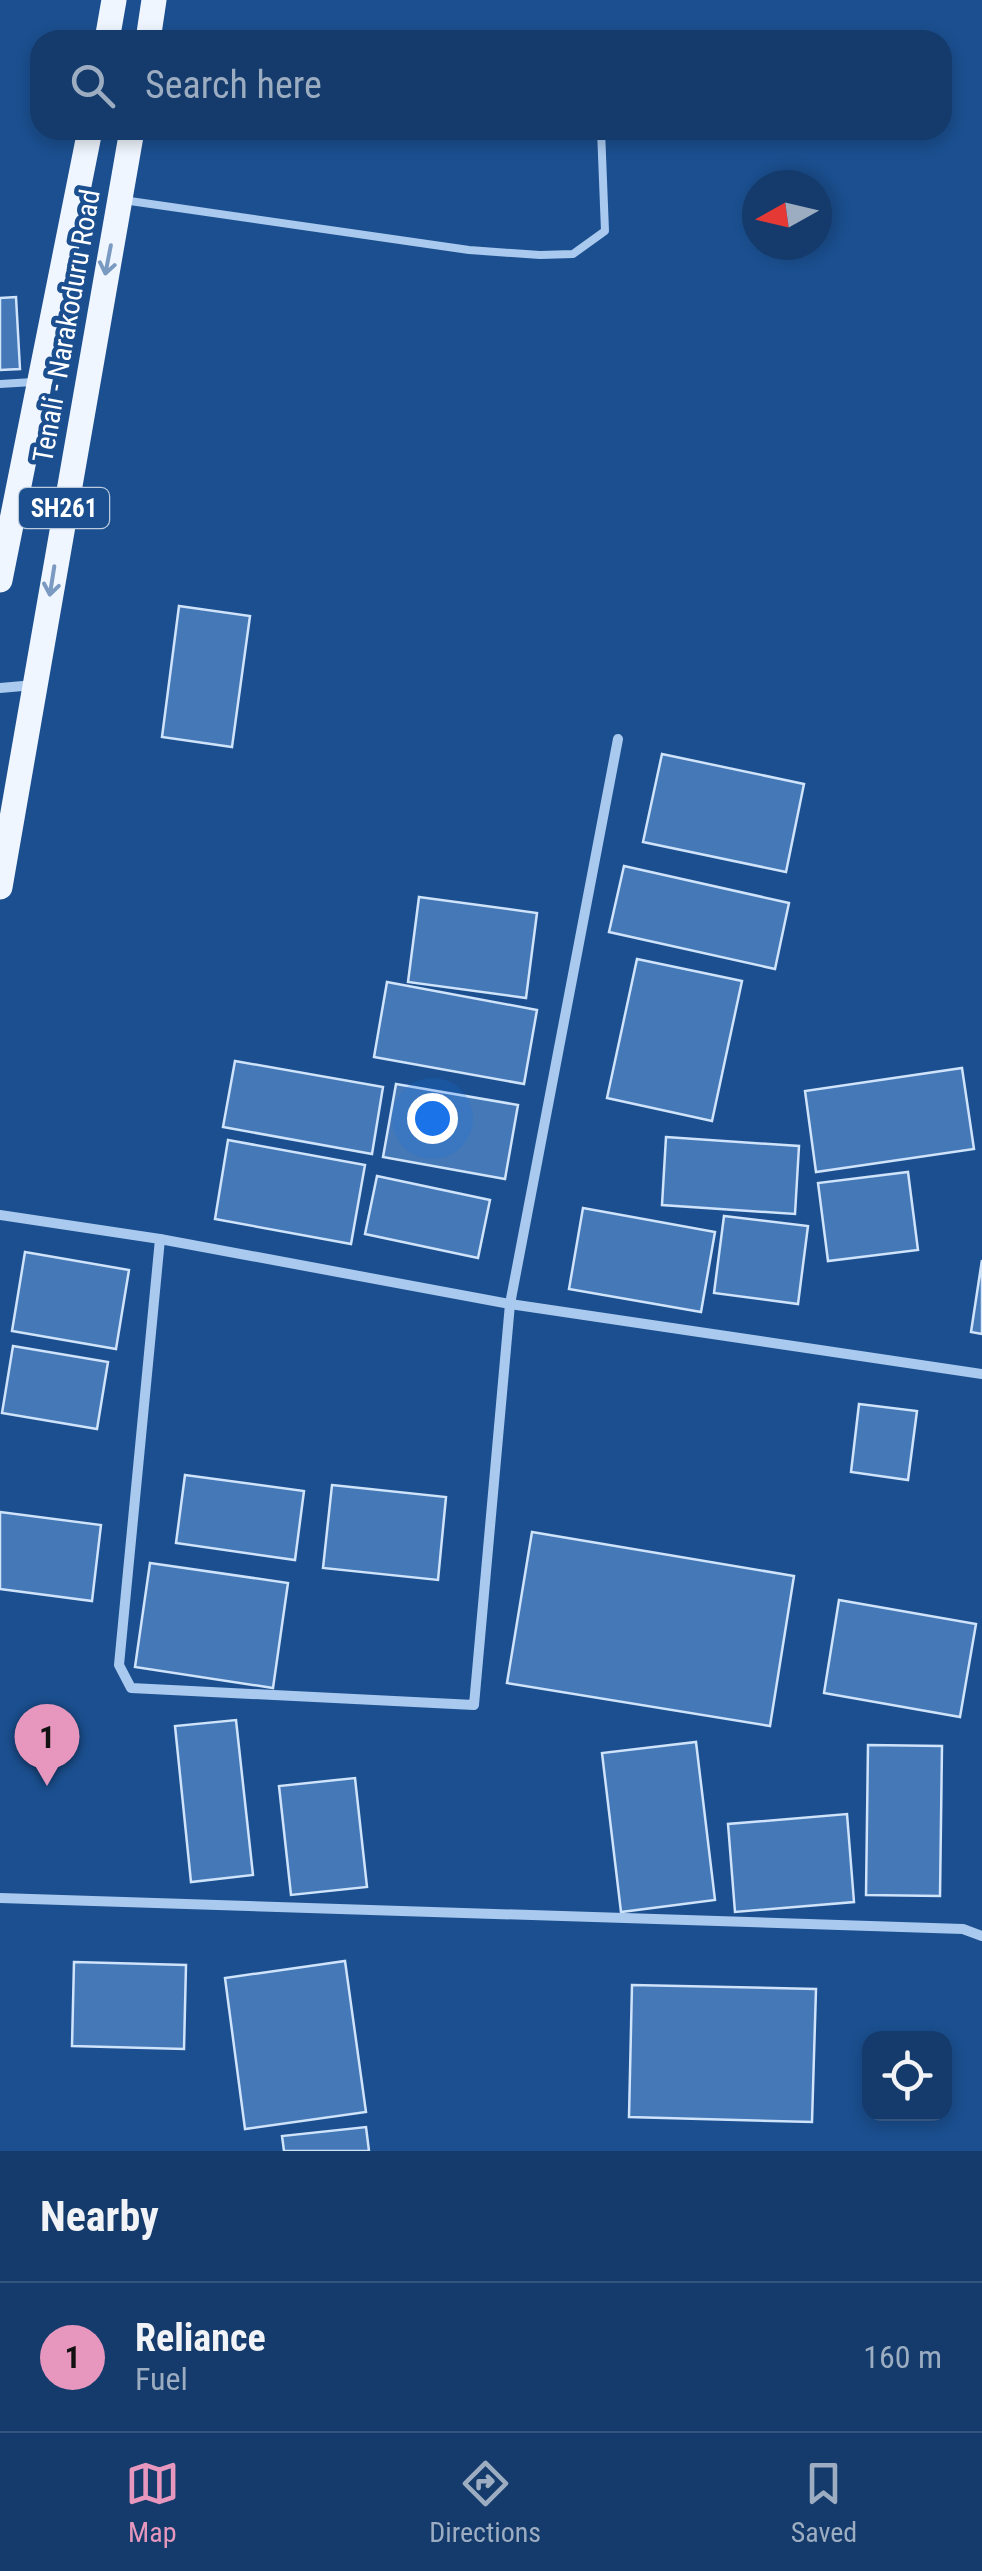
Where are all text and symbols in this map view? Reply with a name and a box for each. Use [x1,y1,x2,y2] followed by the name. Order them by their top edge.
[30,30,952,140] search box
[65,58,120,113] icon: search
[145,63,322,107] text: Search here
[742,170,832,260] north arrow
[26,187,107,465] street label: Tenali - Narakoduru Road
[97,243,116,275] one-way arrow
[19,488,109,528] road number: SH261
[42,564,61,596] one-way arrow
[407,1093,458,1144] your location
[15,1704,80,1786] pin: 1
[862,2031,952,2121] map controls
[862,2031,952,2121] button: locate
[40,2192,159,2241] text: Nearby
[135,2316,266,2360] text: Reliance
[64,2338,81,2376] text: 1
[863,2338,942,2376] text: 160 m
[135,2360,188,2398] text: Fuel
[125,2456,180,2549] tab: Map
[429,2456,541,2549] tab: Directions
[791,2456,857,2549] tab: Saved

